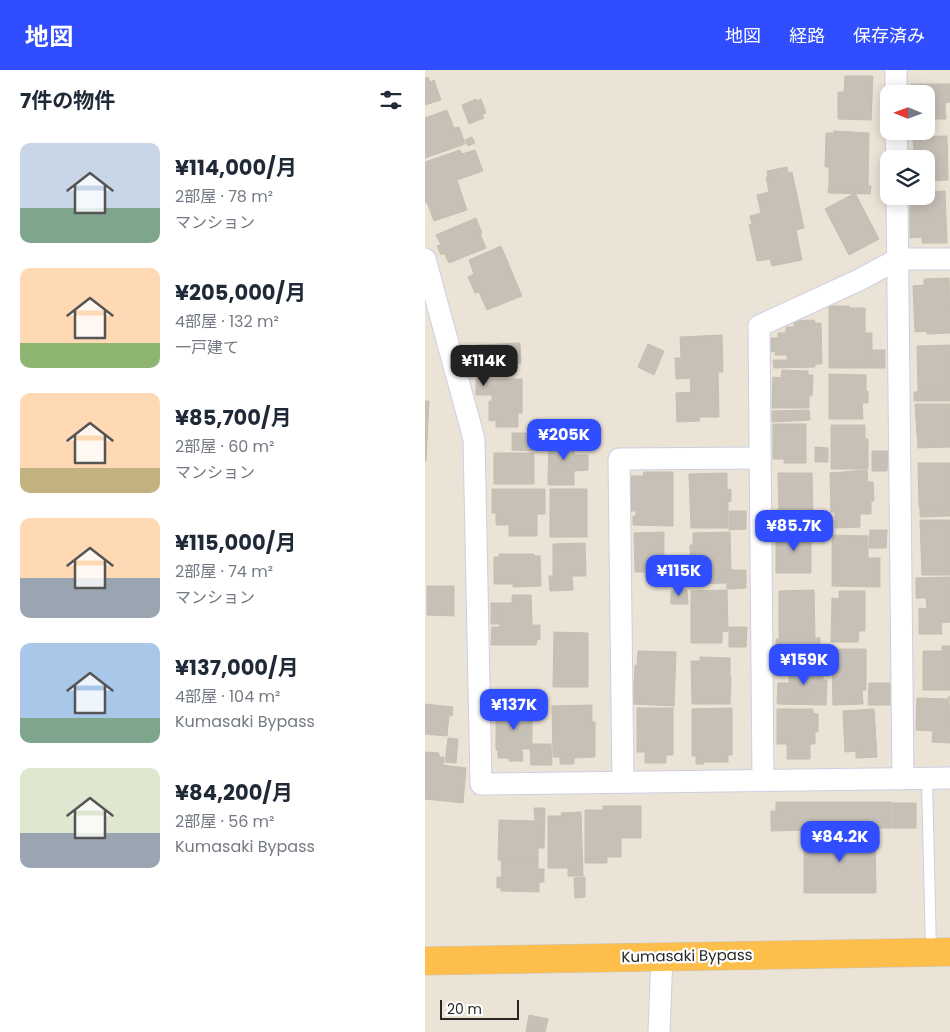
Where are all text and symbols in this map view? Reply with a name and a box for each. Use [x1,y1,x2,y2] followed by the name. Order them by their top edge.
[25,20,73,53] text: 地図
[725,23,761,48] text: 地図
[789,23,825,48] text: 経路
[853,23,925,48] text: 保存済み
[880,85,935,140] north arrow
[880,85,935,205] map controls
[20,86,115,115] text: 7件の物件
[377,86,405,114] icon: filters
[880,150,935,205] button: layers
[175,153,297,182] text: ¥114,000/月
[60,163,120,223] icon: home
[175,185,273,208] text: 2部屋 · 78 m²
[175,211,255,234] text: マンション
[175,278,306,307] text: ¥205,000/月
[60,288,120,348] icon: home
[175,310,279,333] text: 4部屋 · 132 m²
[175,336,239,359] text: 一戸建て
[449,344,519,387] pin: ¥114K
[462,349,506,372] text: ¥114K
[175,403,292,432] text: ¥85,700/月
[60,413,120,473] icon: home
[529,418,599,461] pin: ¥205K
[538,423,590,446] text: ¥205K
[175,435,274,458] text: 2部屋 · 60 m²
[175,461,255,484] text: マンション
[753,510,835,552] pin: ¥85.7K
[766,514,822,537] text: ¥85.7K
[175,528,296,557] text: ¥115,000/月
[60,538,120,598] icon: home
[644,554,714,597] pin: ¥115K
[657,559,701,582] text: ¥115K
[175,560,273,583] text: 2部屋 · 74 m²
[175,586,255,609] text: マンション
[769,644,839,686] pin: ¥159K
[780,648,828,671] text: ¥159K
[175,653,299,682] text: ¥137,000/月
[60,663,120,723] icon: home
[175,685,280,708] text: 4部屋 · 104 m²
[479,688,549,731] pin: ¥137K
[491,693,537,716] text: ¥137K
[175,710,315,733] text: Kumasaki Bypass
[175,778,293,807] text: ¥84,200/月
[60,788,120,848] icon: home
[175,810,274,833] text: 2部屋 · 56 m²
[799,820,881,863] pin: ¥84.2K
[812,825,868,848] text: ¥84.2K
[175,835,315,858] text: Kumasaki Bypass
[621,944,753,967] street label: Kumasaki Bypass
[440,997,519,1020] scale bar
[447,999,482,1019] text: 20 m

